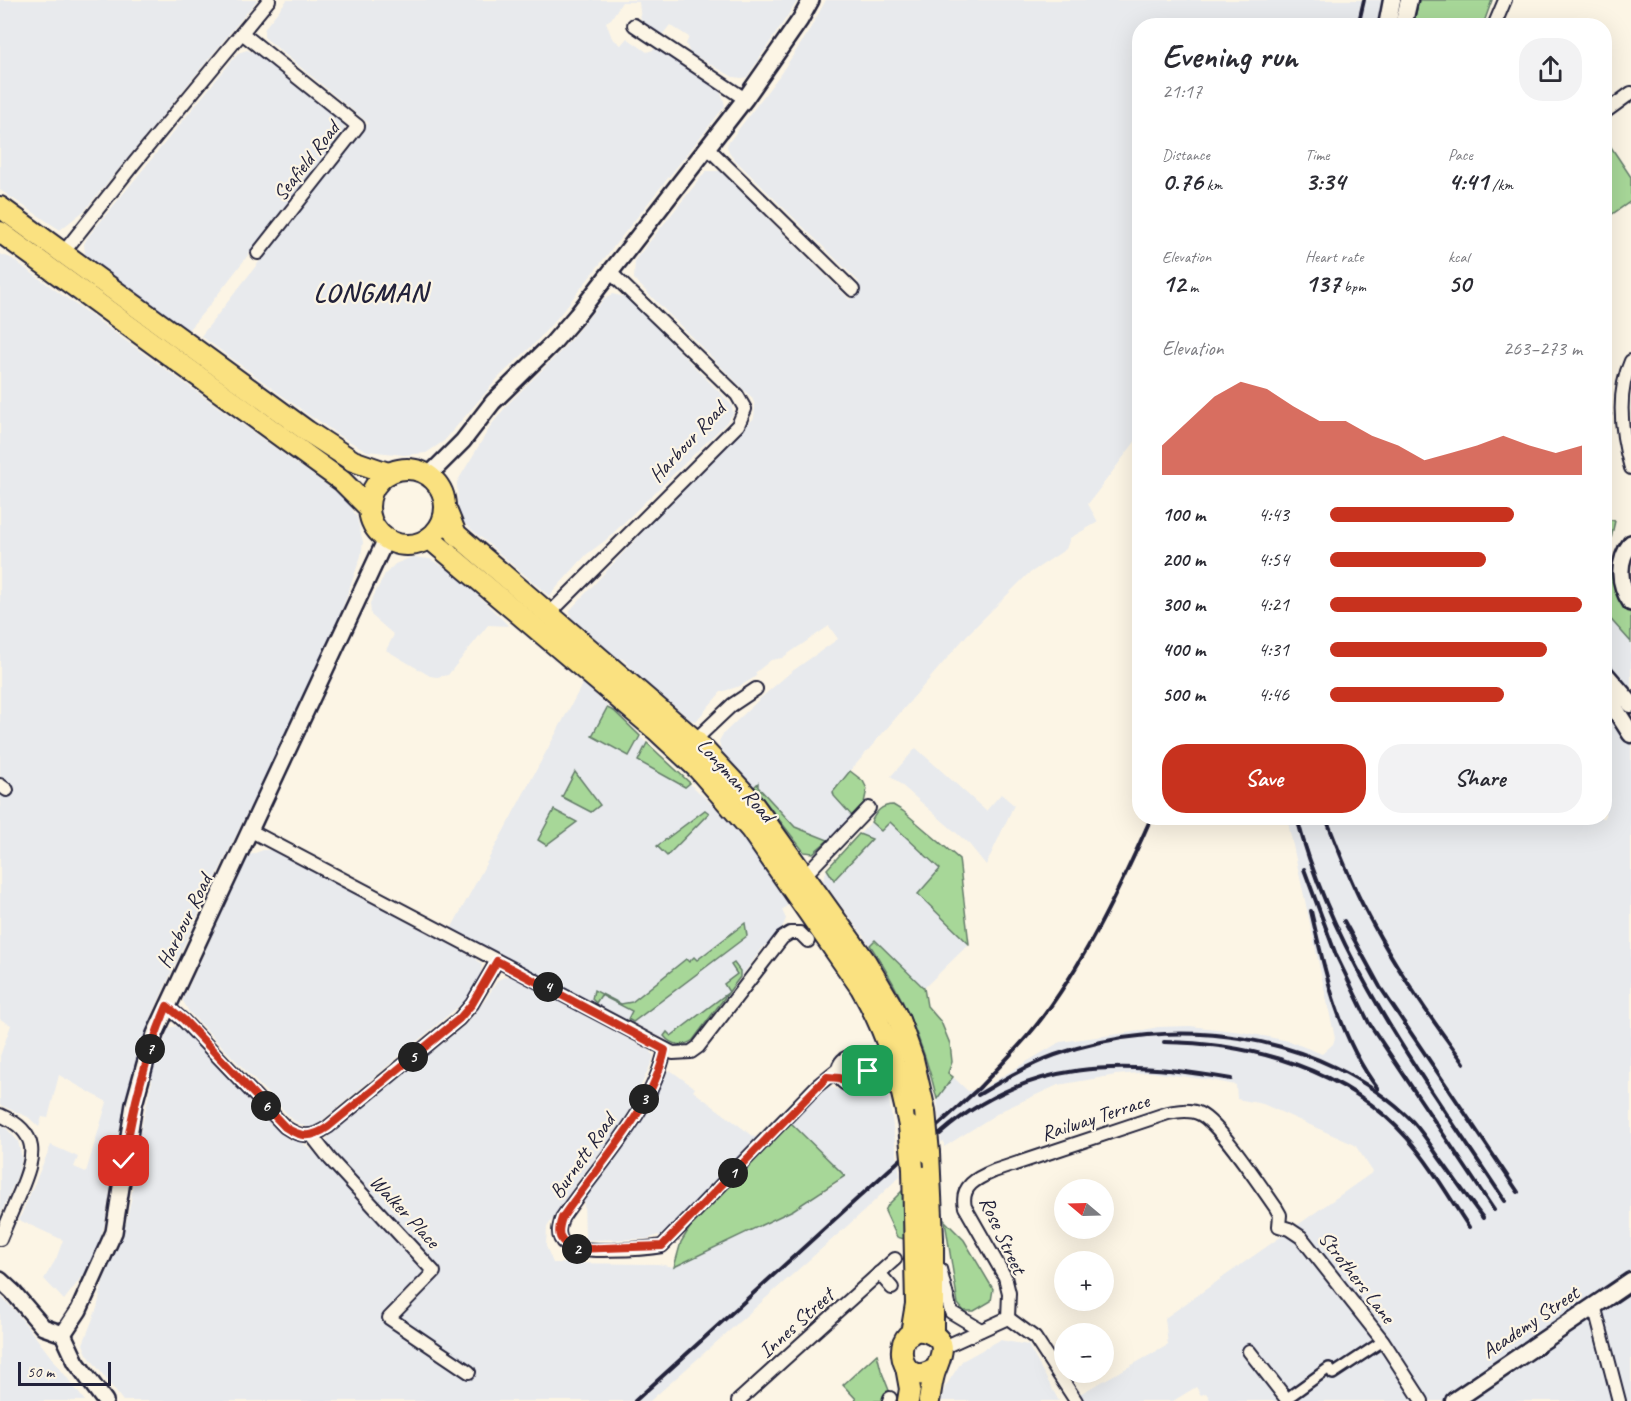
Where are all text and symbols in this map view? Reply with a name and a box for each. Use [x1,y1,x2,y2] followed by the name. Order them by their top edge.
[1162,35,1297,77] text: Evening run
[1519,38,1582,101] button: share
[1162,79,1202,104] text: 21:17
[267,114,347,206] street label: Seafield Road
[1162,145,1210,165] text: Distance
[1305,145,1329,165] text: Time
[1448,145,1473,165] text: Pace
[1162,165,1203,198] text: 0.76
[1305,165,1345,198] text: 3:34
[1448,165,1488,198] text: 4:41
[1203,175,1222,195] text: km
[1488,175,1513,195] text: /km
[1162,247,1211,267] text: Elevation
[1305,247,1363,267] text: Heart rate
[1448,247,1469,267] text: kcal
[1162,267,1185,300] text: 12
[1305,267,1340,300] text: 137
[1448,267,1471,300] text: 50
[314,275,431,309] district label: LONGMAN
[1185,277,1198,297] text: m
[1340,277,1366,297] text: bpm
[1162,336,1224,361] text: Elevation
[1503,336,1582,361] text: 263–273 m
[643,394,733,488] street label: Harbour Road
[1162,502,1205,527] text: 100 m
[1258,502,1289,527] text: 4:43
[1162,547,1205,572] text: 200 m
[1258,547,1289,572] text: 4:54
[1162,592,1205,617] text: 300 m
[1258,592,1289,617] text: 4:21
[1162,637,1205,662] text: 400 m
[1258,637,1289,662] text: 4:31
[1162,682,1205,707] text: 500 m
[1258,682,1289,707] text: 4:46
[692,733,783,830] street label: Longman Road
[1162,744,1366,813] button: Save
[1378,744,1582,813] button: Share
[150,867,219,972] street label: Harbour Road
[533,972,563,1002] pin: 4
[544,977,552,997] text: 4
[135,1034,165,1064] pin: 7
[146,1039,154,1059] text: 7
[398,1042,428,1072] pin: 5
[842,1045,893,1096] pin
[410,1047,416,1067] text: 5
[851,1054,884,1087] icon: arrive
[629,1084,659,1114] pin: 3
[1038,1087,1153,1147] street label: Railway Terrace
[640,1089,648,1109] text: 3
[251,1091,281,1121] pin: 6
[262,1096,270,1116] text: 6
[543,1106,623,1203] street label: Burnett Road
[98,1135,149,1186] pin
[107,1144,140,1177] icon: check
[718,1158,748,1188] pin: 1
[729,1163,737,1183] text: 1
[364,1169,447,1255] street label: Walker Place
[1054,1179,1114,1239] north arrow
[1054,1179,1114,1383] map controls
[974,1192,1033,1280] street label: Rose Street
[1313,1226,1402,1330] street label: Strothers Lane
[562,1234,592,1264] pin: 2
[573,1239,581,1259] text: 2
[1054,1251,1114,1311] button: +
[1476,1279,1585,1364] street label: Academy Street
[753,1281,841,1363] street label: Innes Street
[1054,1323,1114,1383] button: −
[18,1359,111,1386] scale bar
[27,1362,54,1382] text: 50 m

